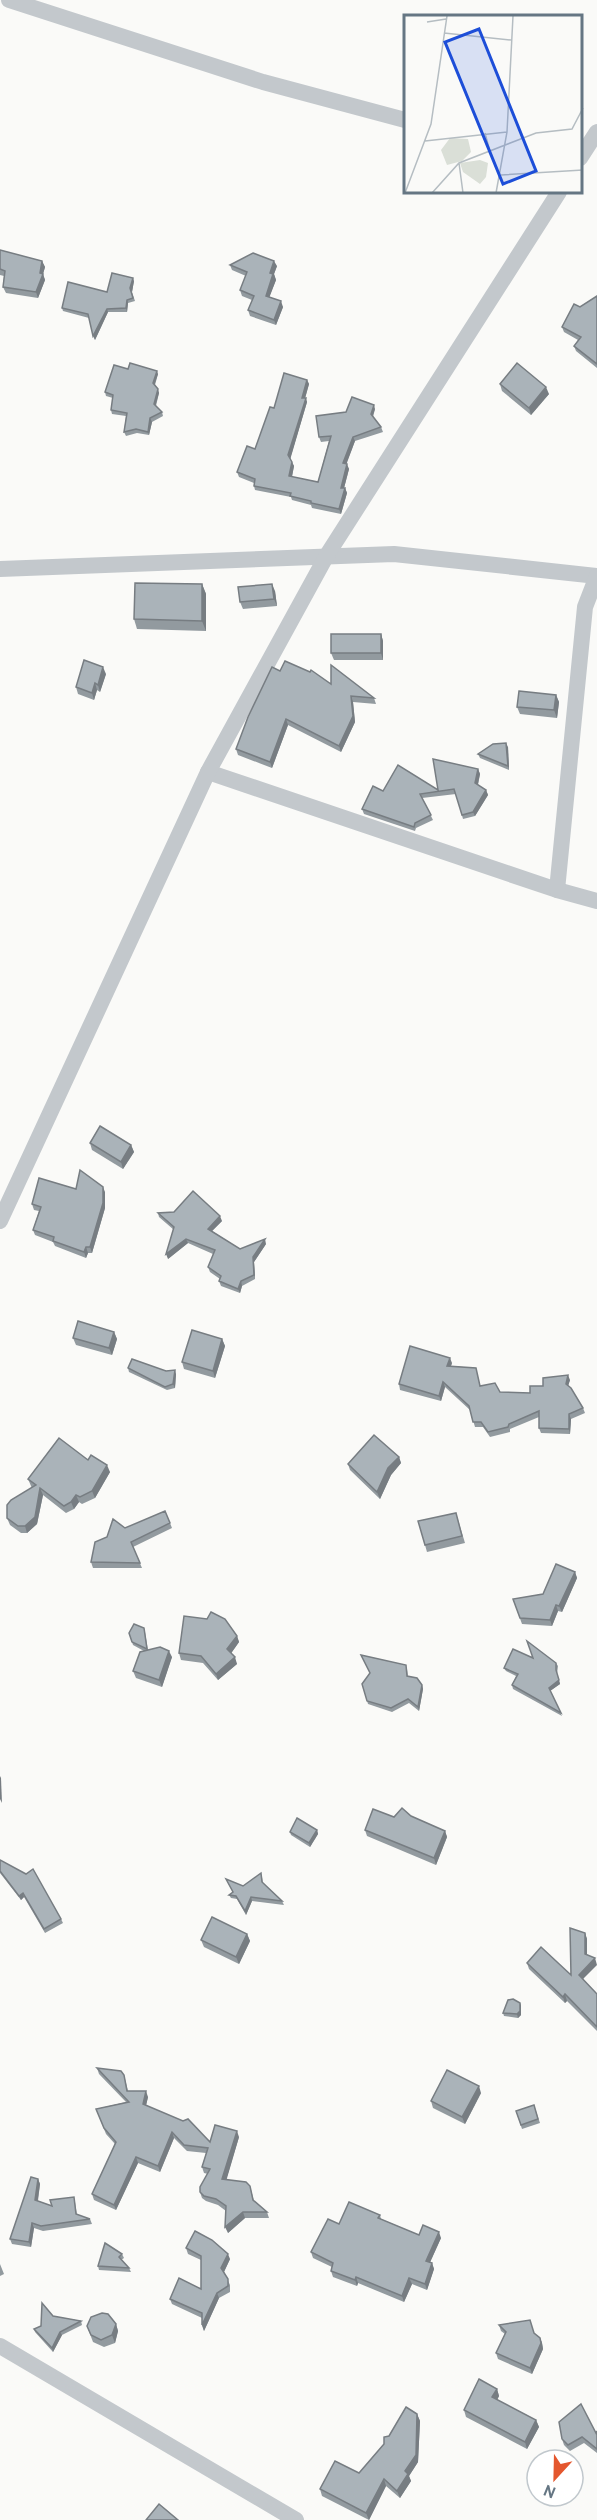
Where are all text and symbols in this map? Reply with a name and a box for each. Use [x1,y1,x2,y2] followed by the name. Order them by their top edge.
[404,15,582,194] inset map
[525,2448,585,2508] north arrow
[541,2479,559,2501] text: N

